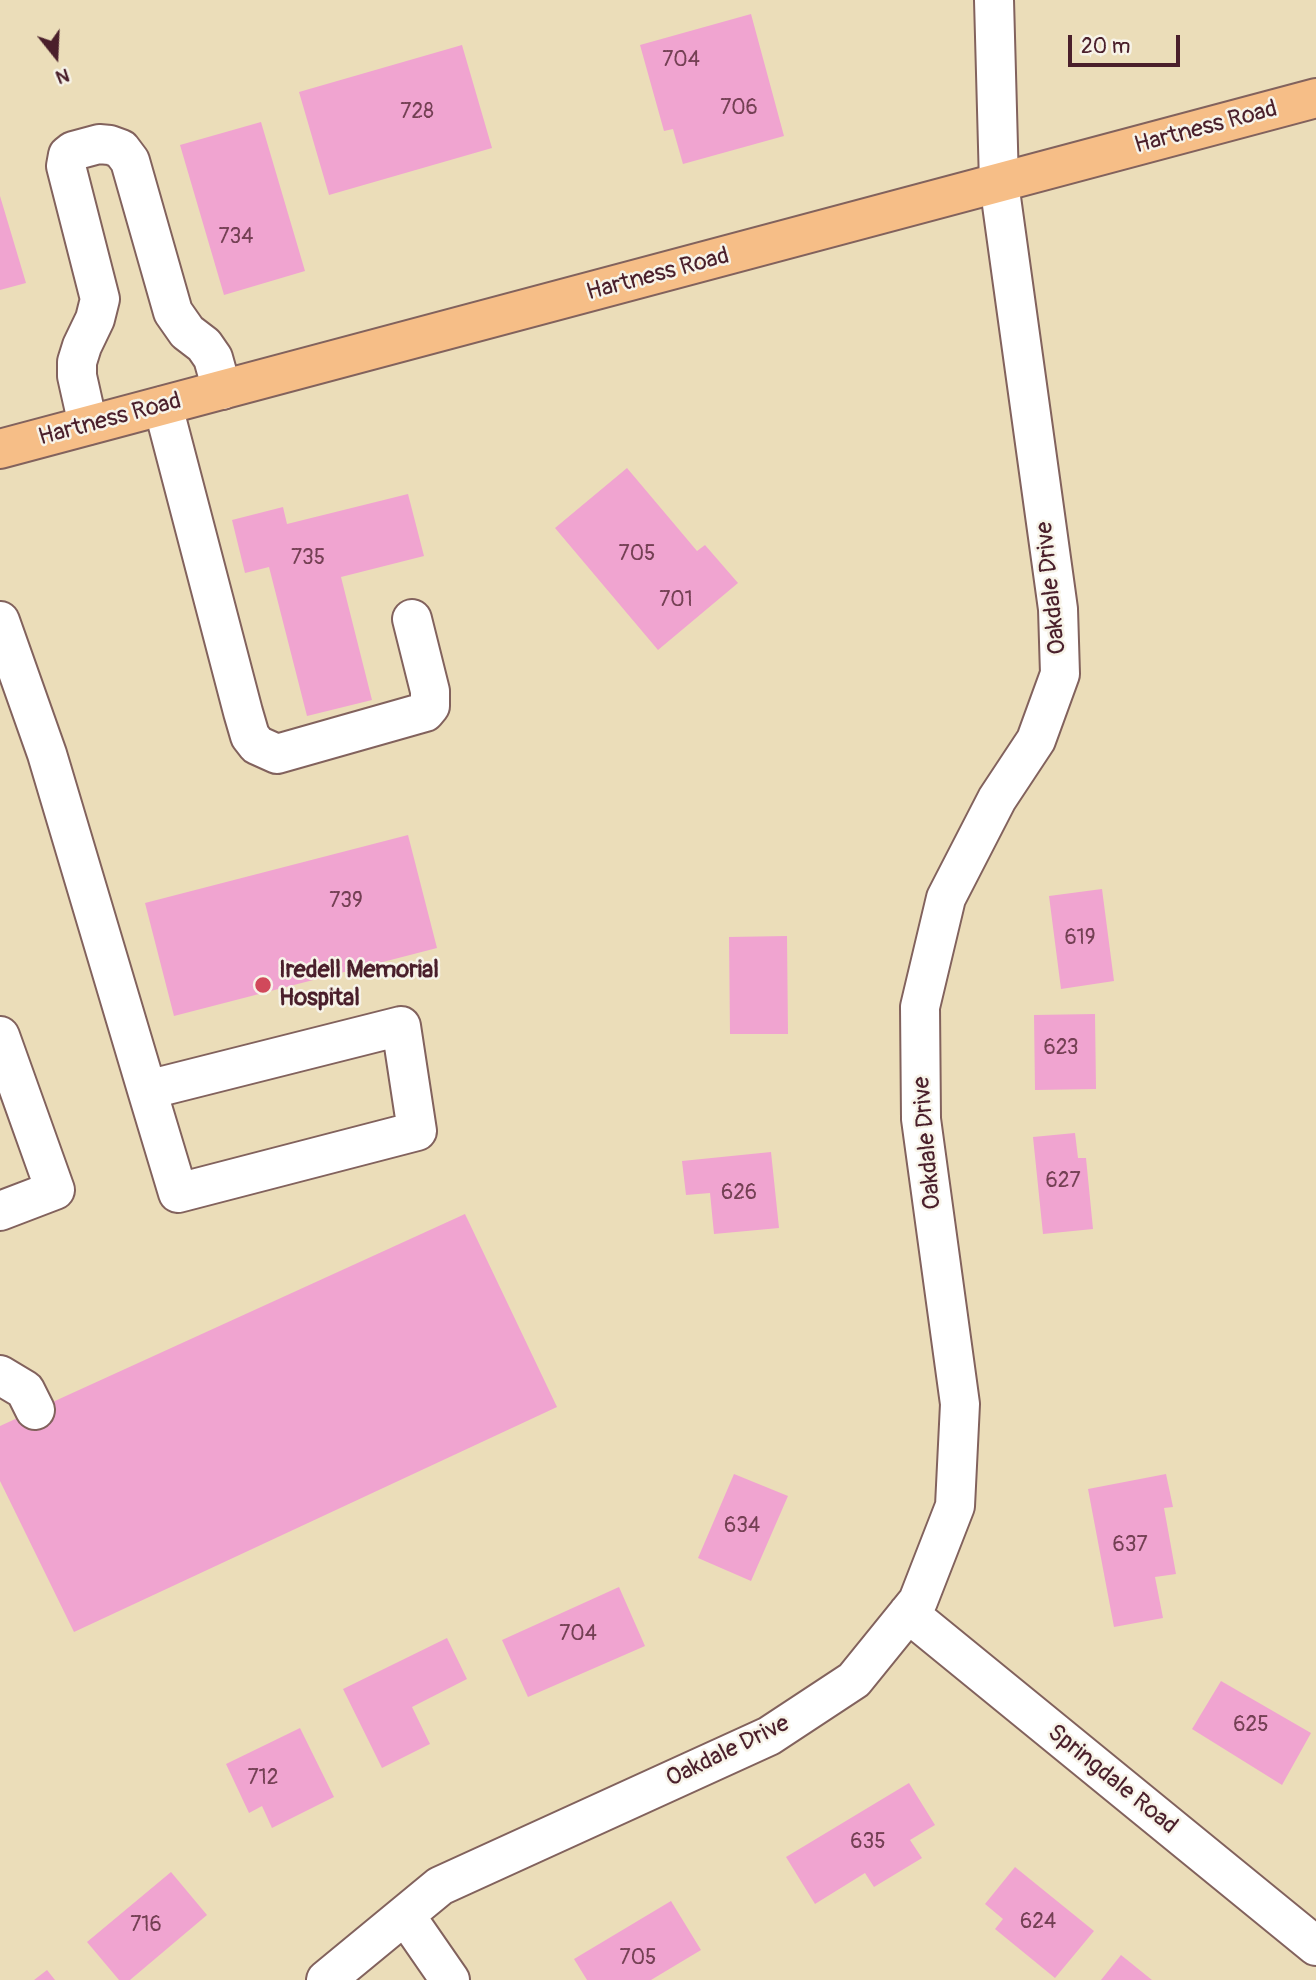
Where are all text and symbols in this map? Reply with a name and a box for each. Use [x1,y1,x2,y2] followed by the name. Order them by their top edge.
[21,21,91,91] north arrow
[1071,21,1183,65] scale bar
[1081,33,1130,60] text: 20 m
[662,48,700,74] house number: 704
[53,63,72,89] text: N
[1132,95,1280,161] street label: Hartness Road
[720,96,758,122] house number: 706
[400,100,434,126] house number: 728
[218,225,254,251] house number: 734
[584,242,732,308] street label: Hartness Road
[36,387,184,453] street label: Hartness Road
[1031,520,1073,656] street label: Oakdale Drive
[619,542,655,568] house number: 705
[291,546,325,572] house number: 735
[659,588,693,614] house number: 701
[329,889,363,915] house number: 739
[1064,926,1096,952] house number: 619
[279,957,439,1013] place label: Iredell Memorial Hospital
[253,975,273,995] marker: Iredell Memorial Hospital
[1043,1036,1079,1062] house number: 623
[908,1075,948,1211] street label: Oakdale Drive
[1045,1169,1081,1195] house number: 627
[721,1181,757,1207] house number: 626
[724,1514,760,1540] house number: 634
[1112,1533,1148,1559] house number: 637
[559,1622,597,1648] house number: 704
[662,1710,794,1794] street label: Oakdale Drive
[1233,1713,1269,1739] house number: 625
[1041,1719,1183,1841] street label: Springdale Road
[247,1766,279,1792] house number: 712
[850,1830,886,1856] house number: 635
[1020,1910,1056,1936] house number: 624
[130,1913,162,1939] house number: 716
[620,1946,656,1972] house number: 705

